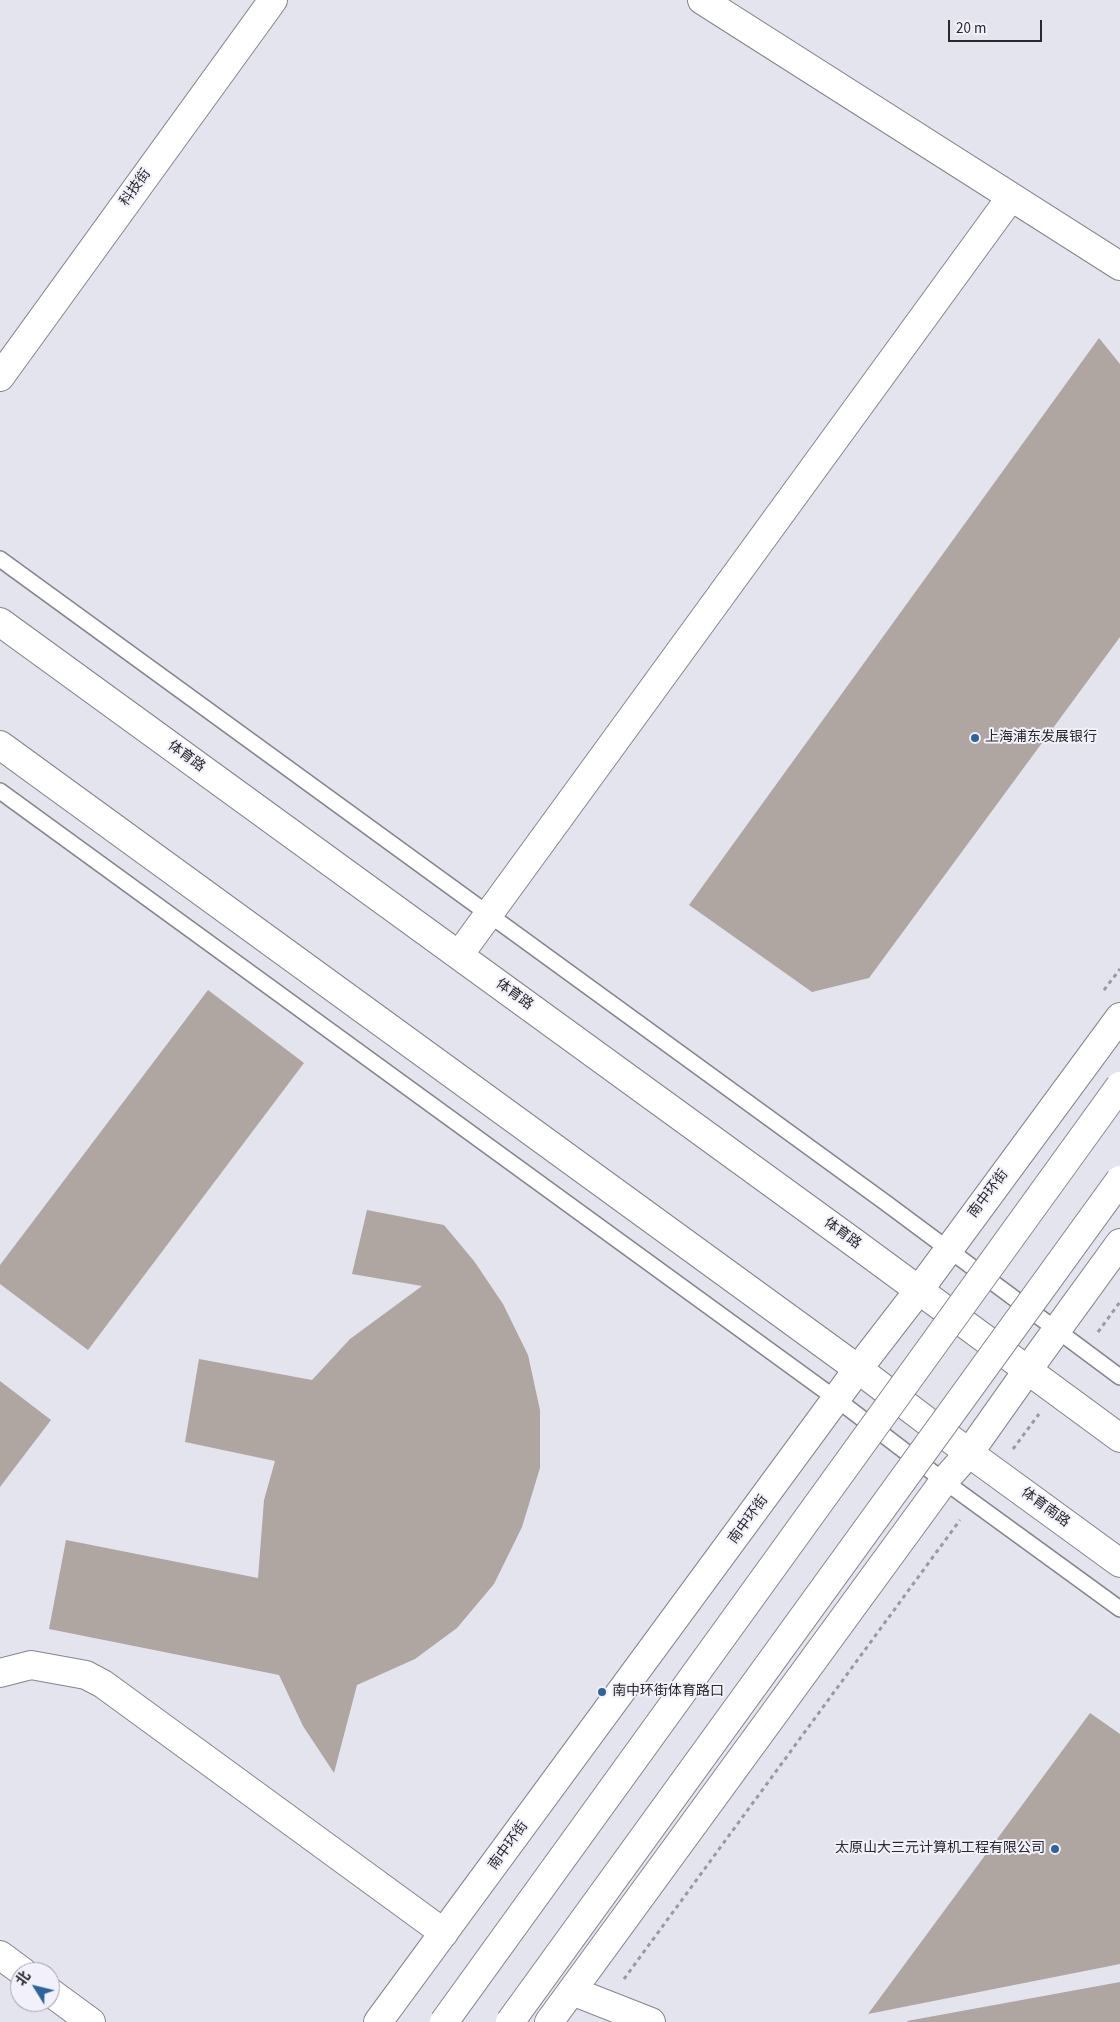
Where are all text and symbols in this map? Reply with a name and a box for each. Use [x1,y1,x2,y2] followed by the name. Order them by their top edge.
[950,10,1044,42] scale bar
[956,18,986,39] text: 20 m
[117,166,155,210] street label: 科技街
[985,730,1097,746] place label: 上海浦东发展银行
[969,732,981,744] marker: 上海浦东发展银行
[164,738,208,776] street label: 体育路
[492,976,536,1014] street label: 体育路
[965,1167,1013,1221] street label: 南中环街
[820,1215,864,1253] street label: 体育路
[1017,1485,1073,1531] street label: 体育南路
[726,1492,772,1548] street label: 南中环街
[612,1684,724,1700] place label: 南中环街体育路口
[596,1686,608,1698] marker: 南中环街体育路口
[486,1818,532,1874] street label: 南中环街
[835,1841,1045,1857] place label: 太原山大三元计算机工程有限公司
[1049,1843,1061,1855] marker: 太原山大三元计算机工程有限公司
[10,1962,60,2012] north arrow
[11,1967,36,1990] text: 北

